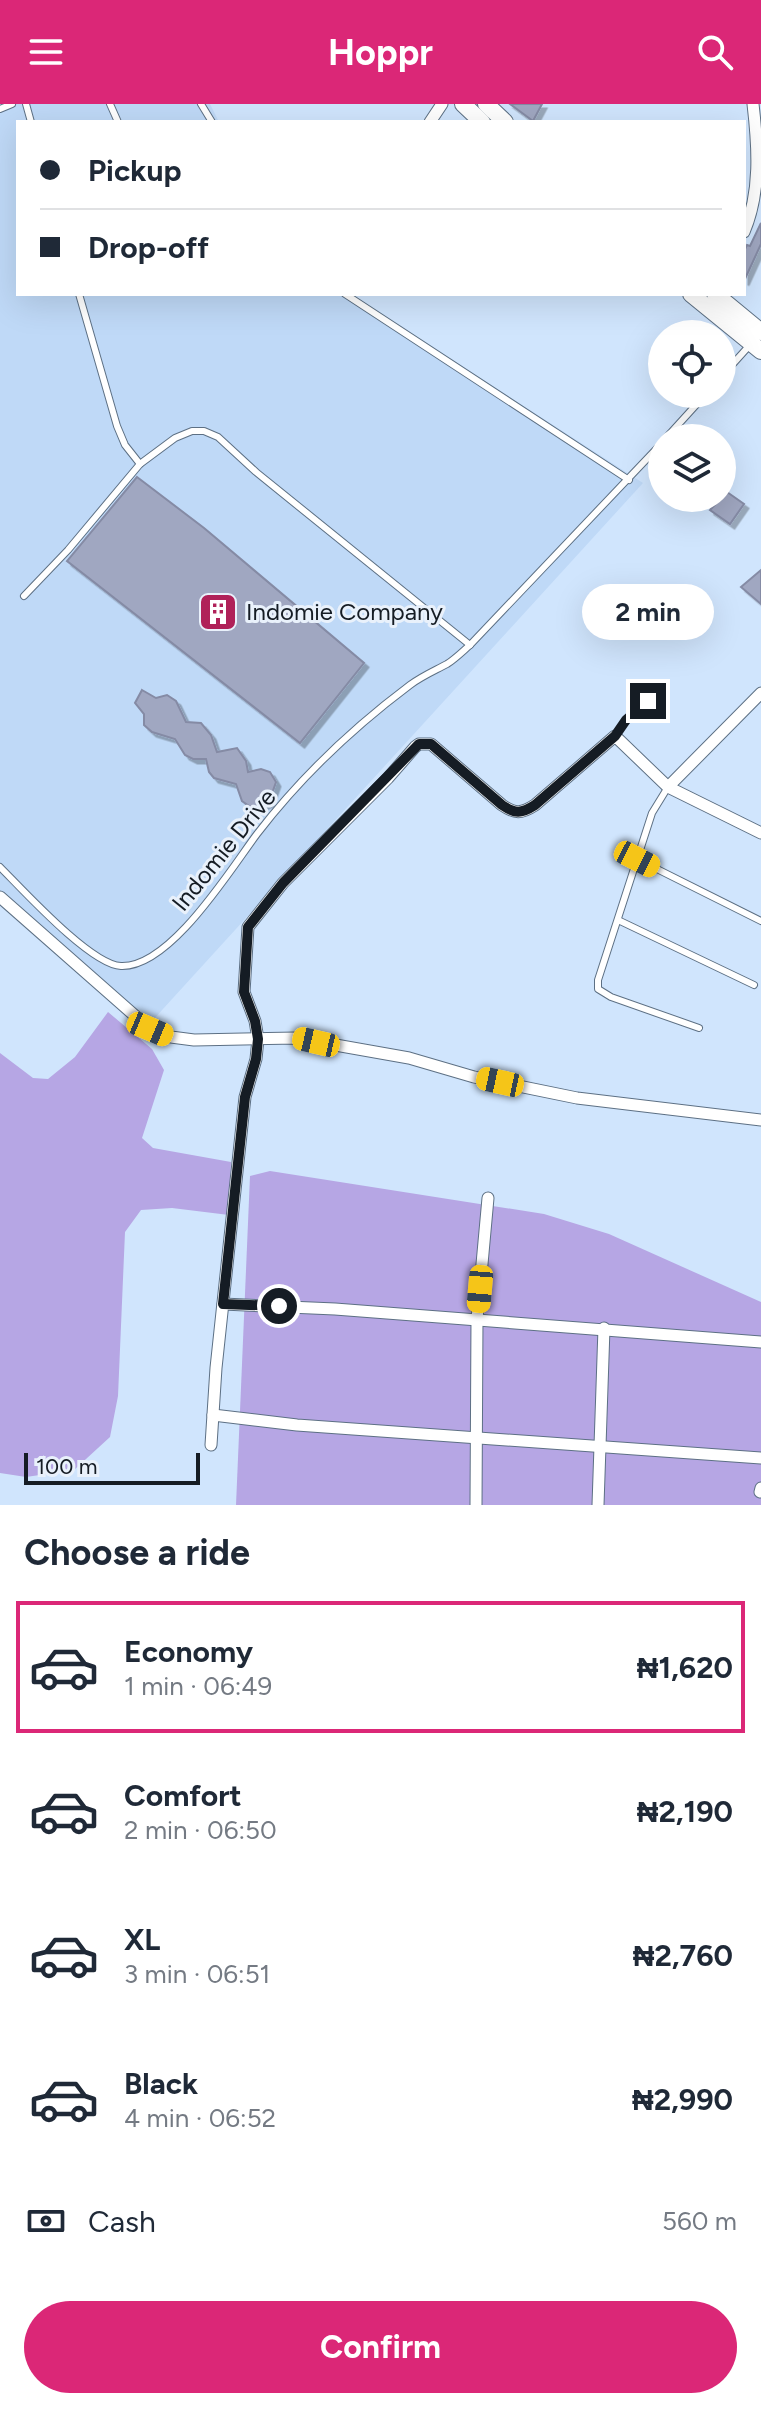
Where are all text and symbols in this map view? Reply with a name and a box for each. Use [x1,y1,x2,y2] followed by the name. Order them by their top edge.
[24,30,68,74] icon: menu
[693,30,737,74] icon: search
[328,31,433,74] text: Hoppr
[88,152,182,189] text: Pickup
[88,229,209,266] text: Drop-off
[648,320,736,512] map controls
[648,320,736,408] button: locate
[648,424,736,512] button: layers
[582,585,714,641] callout: 2 min
[197,591,239,633] building icon: Indomie Company
[615,596,681,628] text: 2 min
[246,597,443,626] place label: Indomie Company
[630,683,666,719] route end
[166,783,282,916] street label: Indomie Drive
[610,837,664,881] car
[123,1009,177,1049] car
[290,1025,342,1059] car
[474,1065,526,1099] car
[466,1264,494,1314] car
[261,1288,297,1324] route start
[24,1449,200,1485] scale bar
[36,1453,97,1480] text: 100 m
[24,1531,250,1574] text: Choose a ride
[28,1631,100,1703] icon: car
[124,1633,253,1670] text: Economy
[637,1649,733,1686] text: ₦1,620
[124,1670,272,1702] text: 1 min · 06:49
[28,1775,100,1847] icon: car
[124,1777,242,1814] text: Comfort
[637,1793,733,1830] text: ₦2,190
[124,1814,277,1846] text: 2 min · 06:50
[28,1919,100,1991] icon: car
[124,1921,160,1958] text: XL
[633,1937,733,1974] text: ₦2,760
[124,1958,270,1990] text: 3 min · 06:51
[28,2063,100,2135] icon: car
[124,2065,198,2102] text: Black
[632,2081,733,2118] text: ₦2,990
[124,2102,276,2134] text: 4 min · 06:52
[24,2199,68,2243] icon: cash
[88,2203,156,2240] text: Cash
[662,2205,737,2237] text: 560 m
[24,2301,737,2393] button: Confirm

